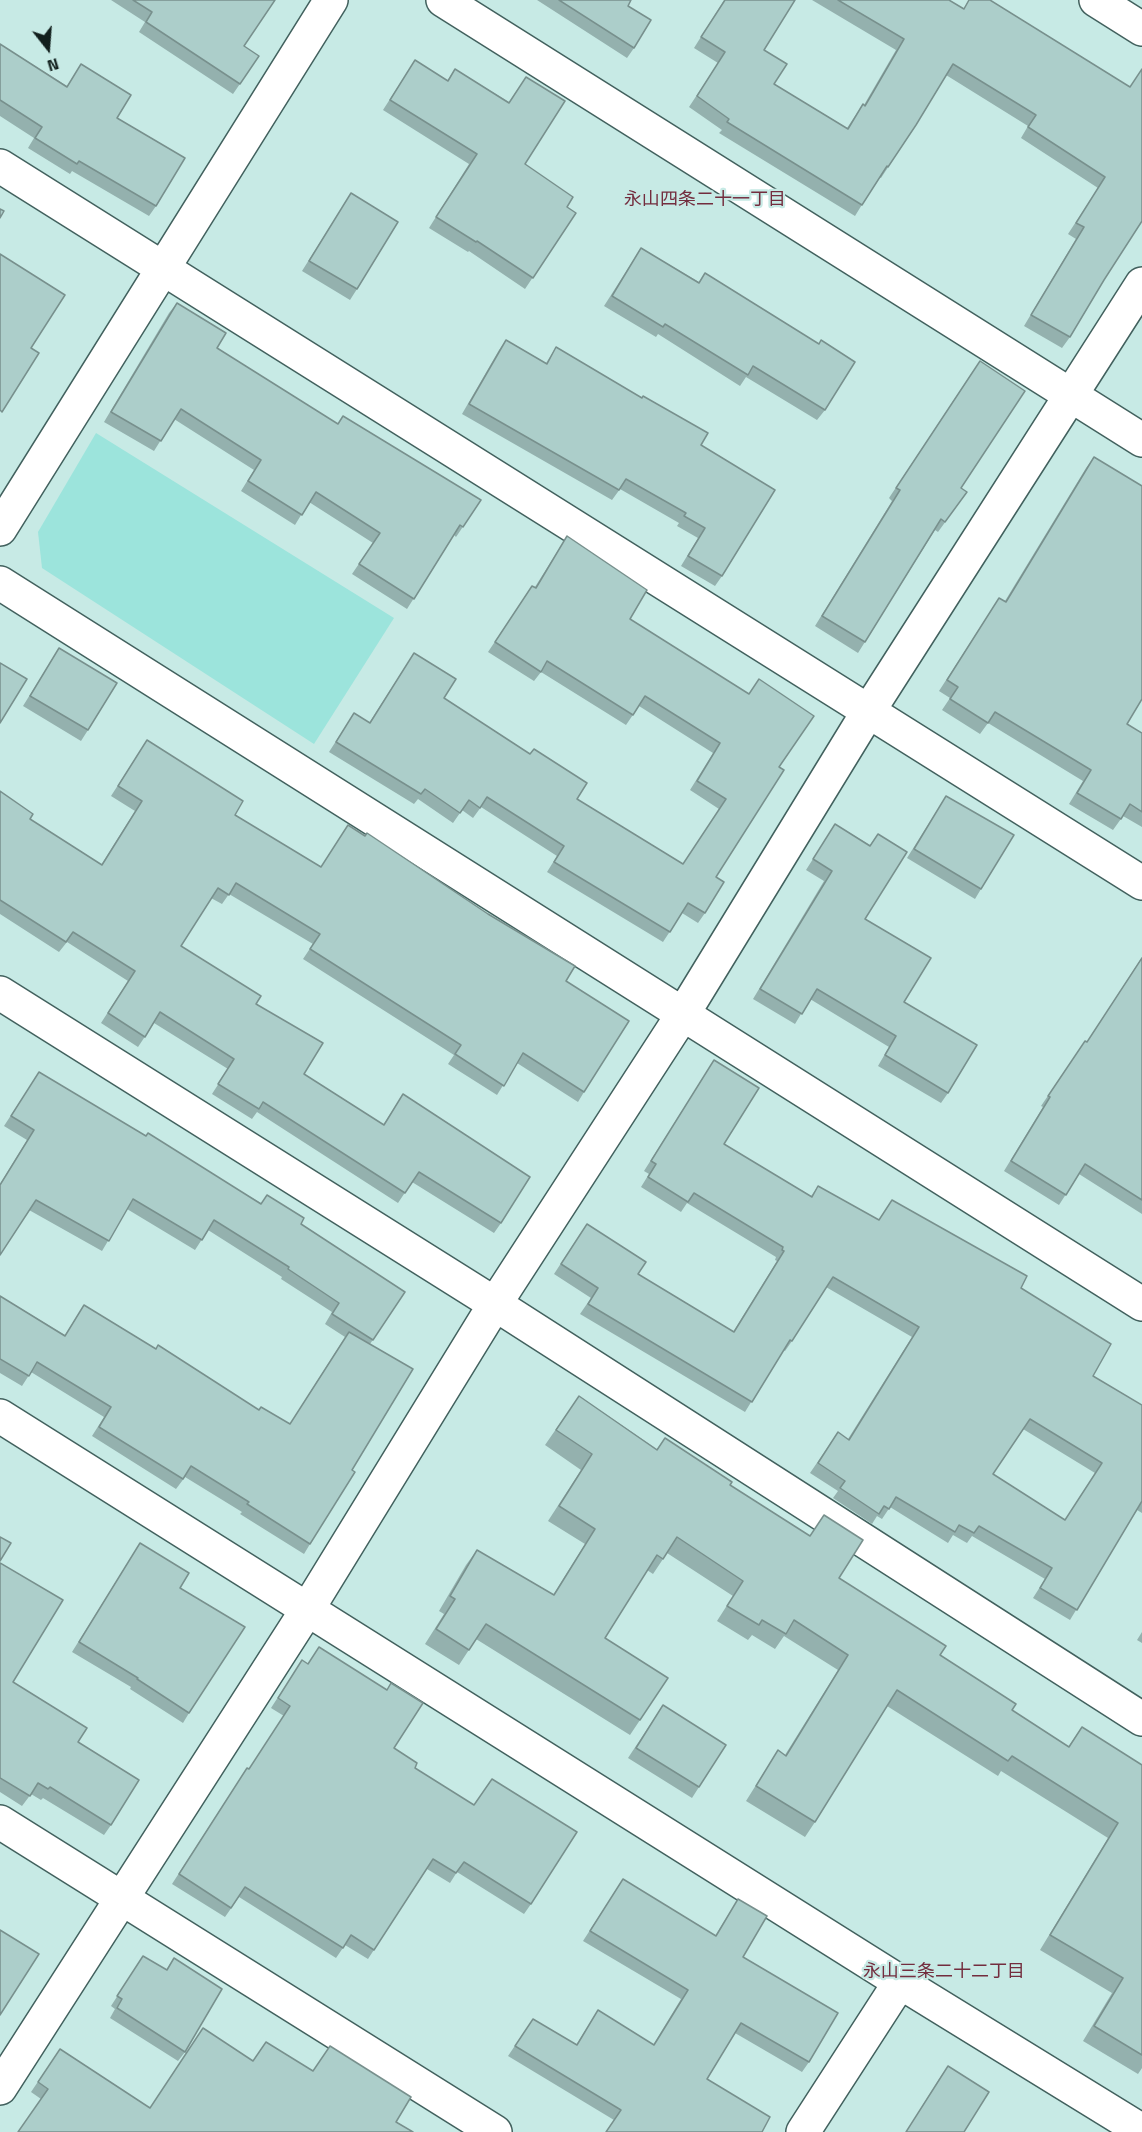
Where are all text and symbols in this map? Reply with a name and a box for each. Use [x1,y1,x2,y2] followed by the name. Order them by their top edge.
[18,18,78,78] north arrow
[44,52,62,78] text: N
[624,190,786,212] district label: 永山四条二十一丁目
[863,1962,1025,1984] district label: 永山三条二十二丁目

